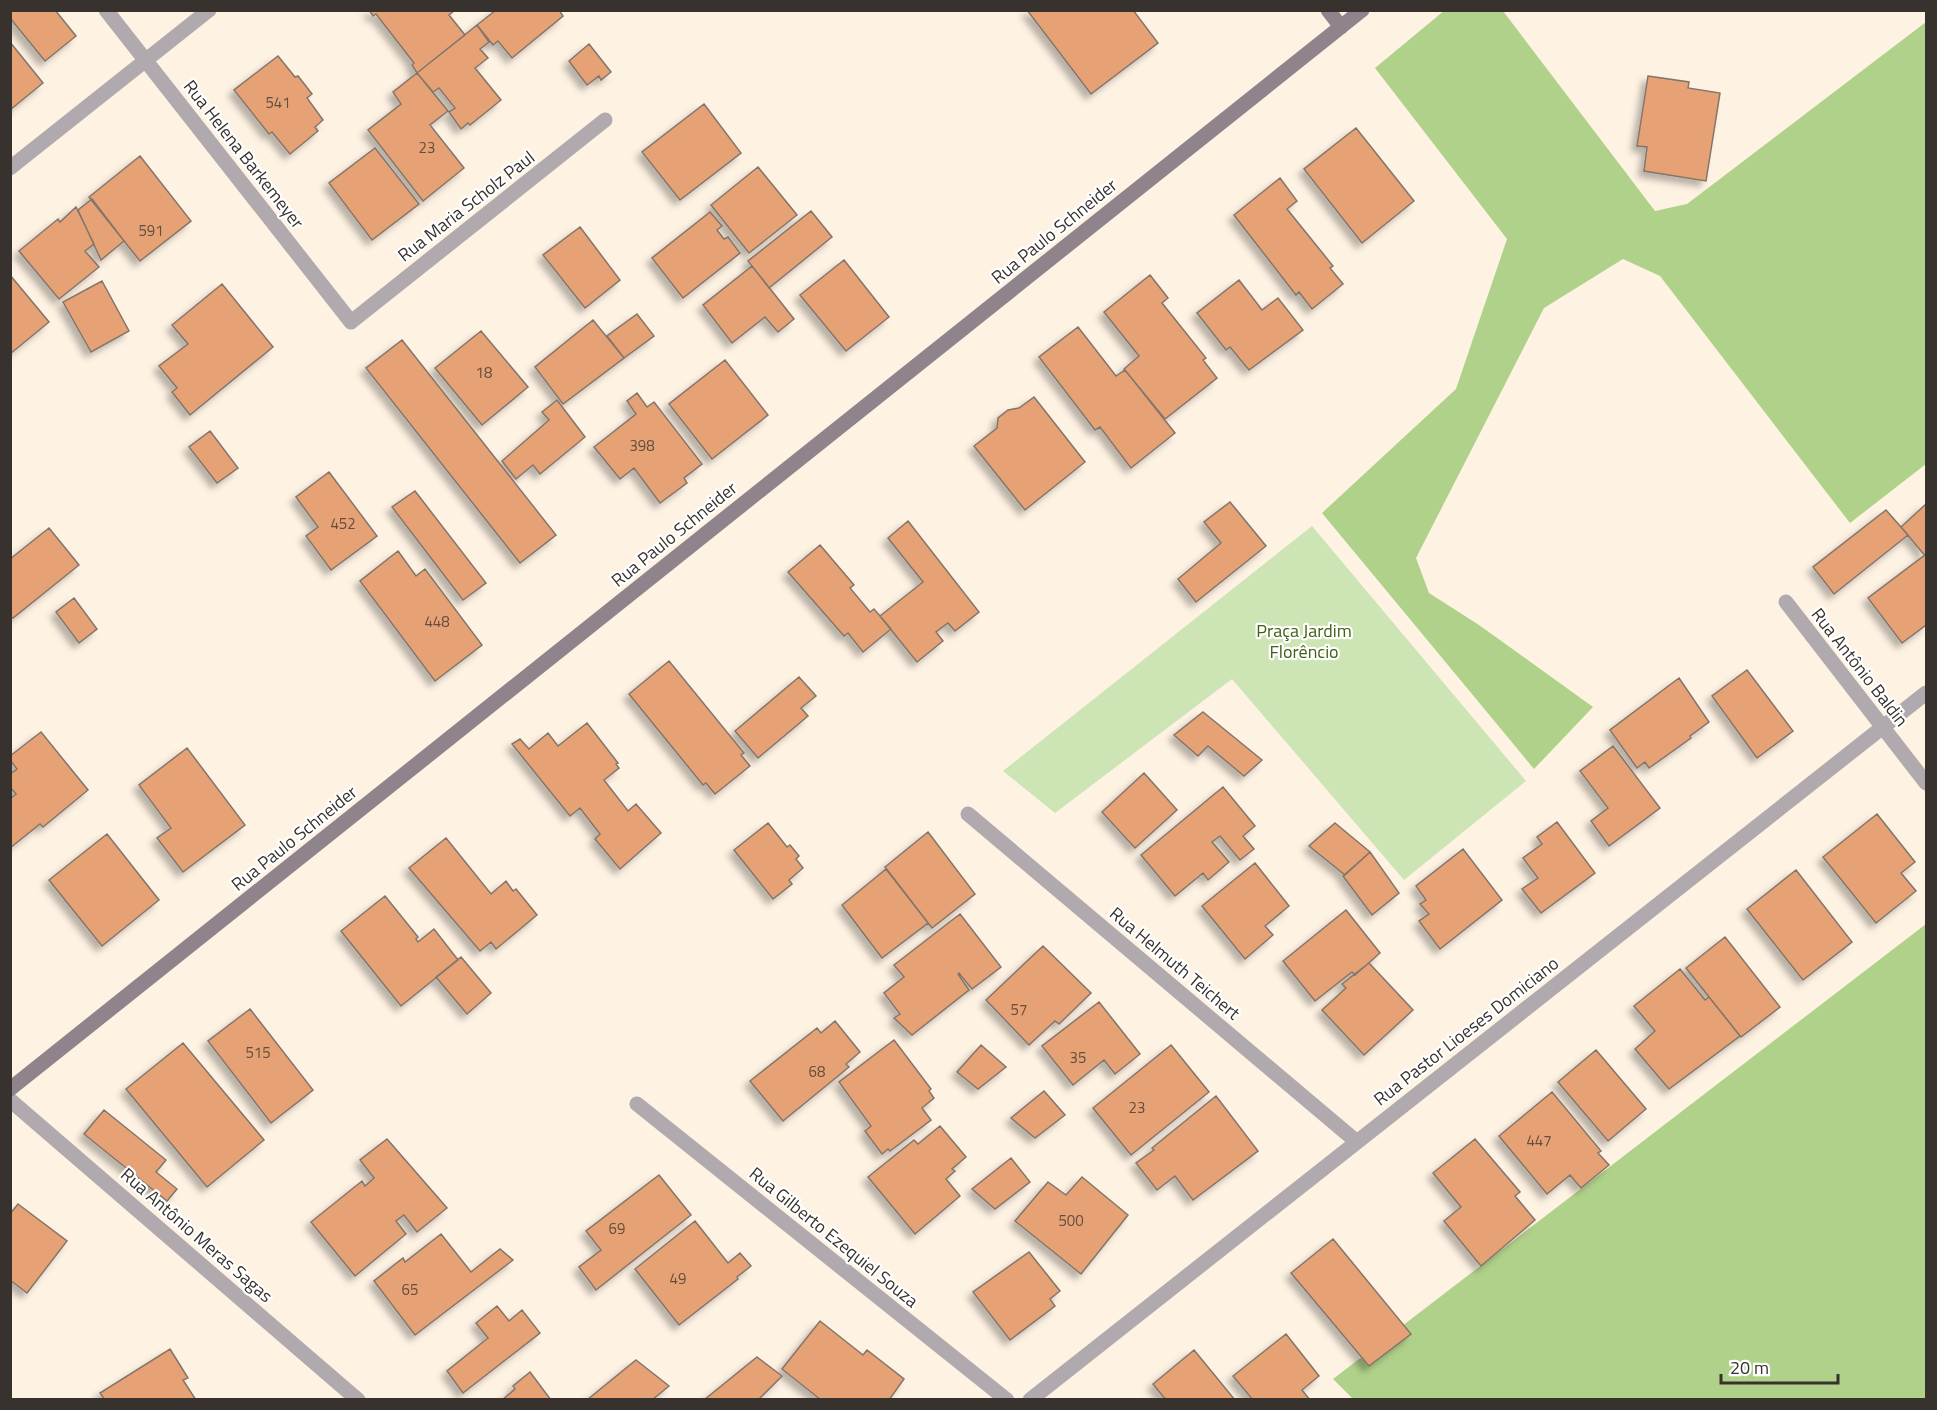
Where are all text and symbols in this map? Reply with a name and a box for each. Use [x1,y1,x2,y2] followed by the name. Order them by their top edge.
[177,74,311,234] street label: Rua Helena Barkemeyer
[265,91,291,114] house number: 541
[419,136,435,159] house number: 23
[392,144,540,268] street label: Rua Maria Scholz Paul
[985,172,1123,290] street label: Rua Paulo Schneider
[138,219,164,242] house number: 591
[476,361,492,384] house number: 18
[629,434,655,457] house number: 398
[605,475,743,593] street label: Rua Paulo Schneider
[330,512,356,535] house number: 452
[1805,602,1915,732] street label: Rua Antônio Baldin
[424,610,450,633] house number: 448
[1256,617,1352,665] park label: Praça Jardim Florêncio
[225,779,363,897] street label: Rua Paulo Schneider
[1104,900,1247,1026] street label: Rua Helmuth Teichert
[1368,950,1564,1112] street label: Rua Pastor Lioeses Domiciano
[1011,998,1027,1021] house number: 57
[245,1041,271,1064] house number: 515
[1070,1046,1086,1069] house number: 35
[809,1060,825,1083] house number: 68
[1129,1096,1145,1119] house number: 23
[1526,1129,1552,1152] house number: 447
[744,1160,924,1314] street label: Rua Gilberto Ezequiel Souza
[115,1161,279,1309] street label: Rua Antônio Meras Sagas
[1058,1209,1084,1232] house number: 500
[609,1217,625,1240] house number: 69
[670,1267,686,1290] house number: 49
[402,1278,418,1301] house number: 65
[1721,1347,1838,1385] scale bar
[1730,1354,1769,1381] text: 20 m

